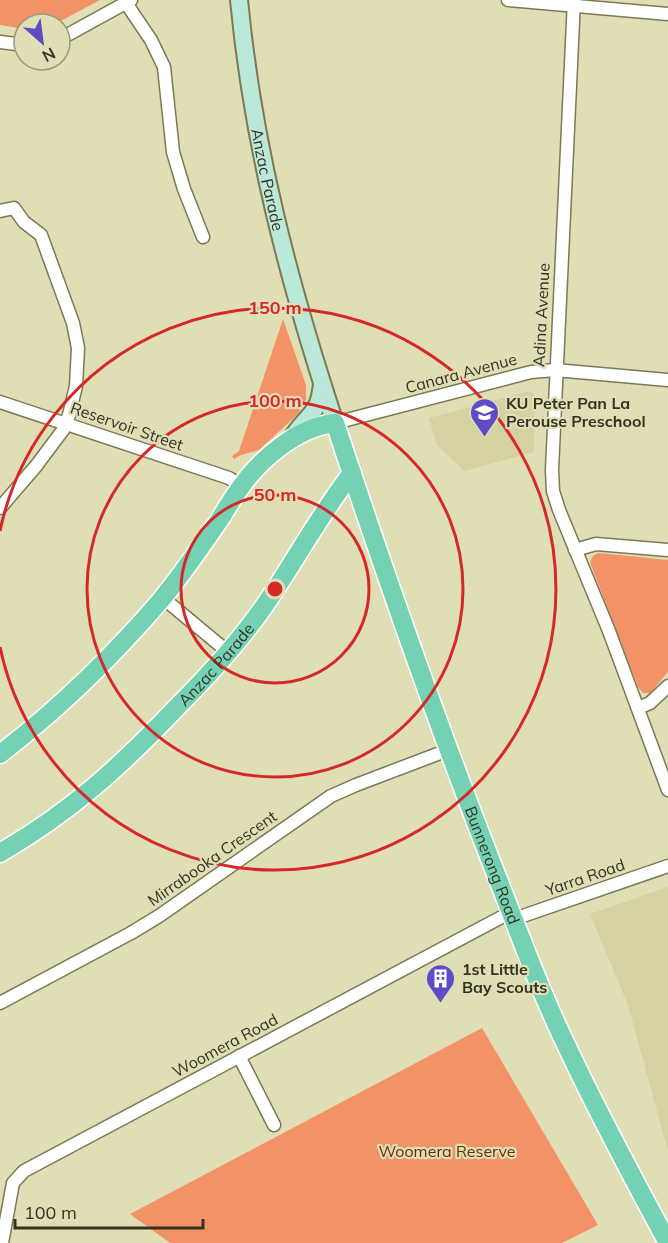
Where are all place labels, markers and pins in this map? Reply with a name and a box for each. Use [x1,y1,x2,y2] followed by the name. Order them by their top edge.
[506,393,646,431] place label: KU Peter Pan La Perouse Preschool
[469,396,501,438] school or university icon: KU Peter Pan La Perouse Preschool
[265,579,285,599] centre of rings
[462,959,547,997] place label: 1st Little Bay Scouts
[425,962,457,1004] building icon: 1st Little Bay Scouts

